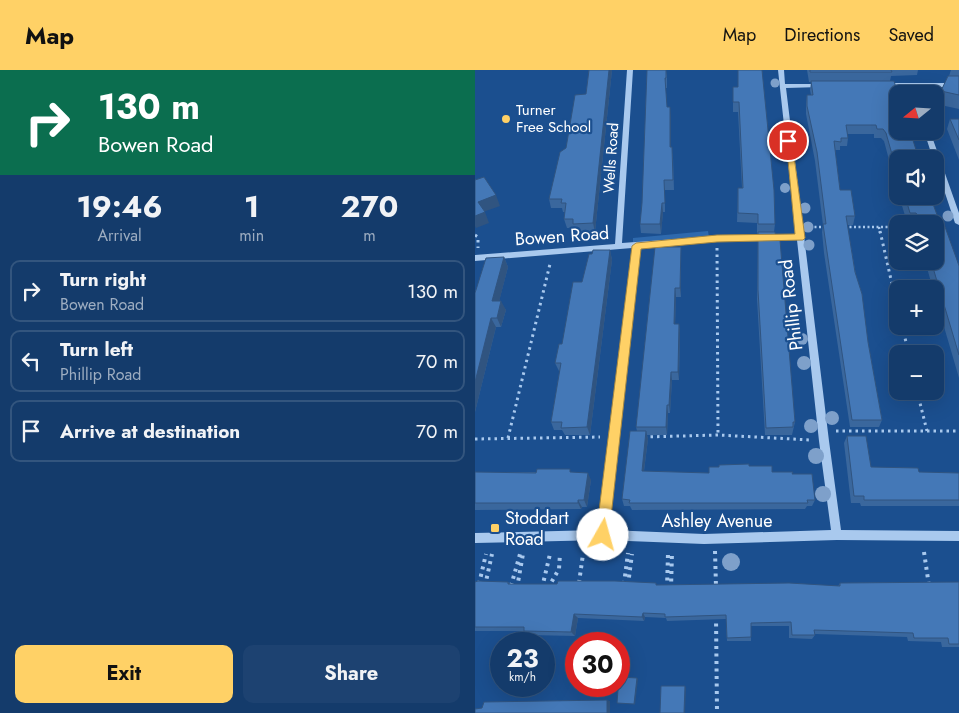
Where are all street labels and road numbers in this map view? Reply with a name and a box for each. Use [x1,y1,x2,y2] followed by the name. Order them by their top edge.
[598,122,624,194] street label: Wells Road
[514,220,610,252] street label: Bowen Road
[773,258,809,352] street label: Phillip Road
[661,508,773,534] street label: Ashley Avenue

